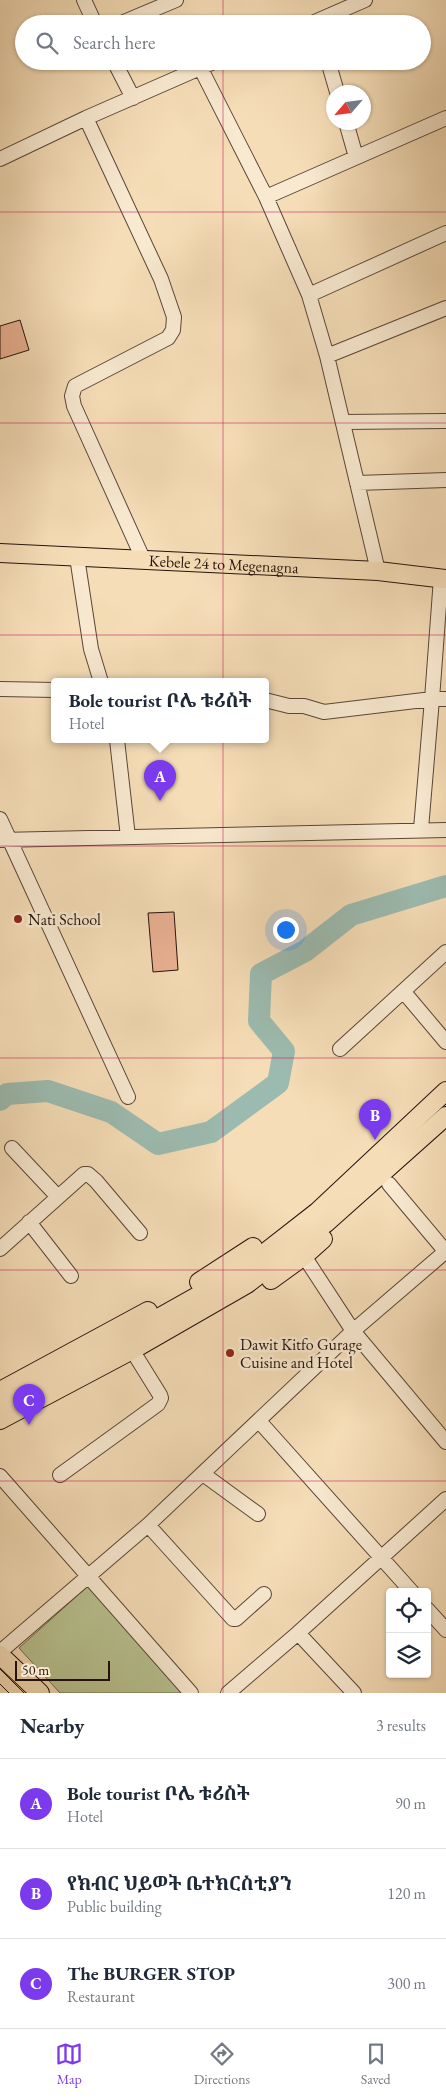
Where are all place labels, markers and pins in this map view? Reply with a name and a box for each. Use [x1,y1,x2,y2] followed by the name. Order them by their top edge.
[144,760,176,801] pin: A
[28,909,101,930] place label: Nati School
[12,913,24,925] marker: Nati School
[359,1099,391,1140] pin: B
[240,1334,362,1373] place label: Dawit Kitfo Gurage Cuisine and Hotel
[224,1347,236,1359] marker: Dawit Kitfo Gurage Cuisine and Hotel
[13,1384,45,1425] pin: C

